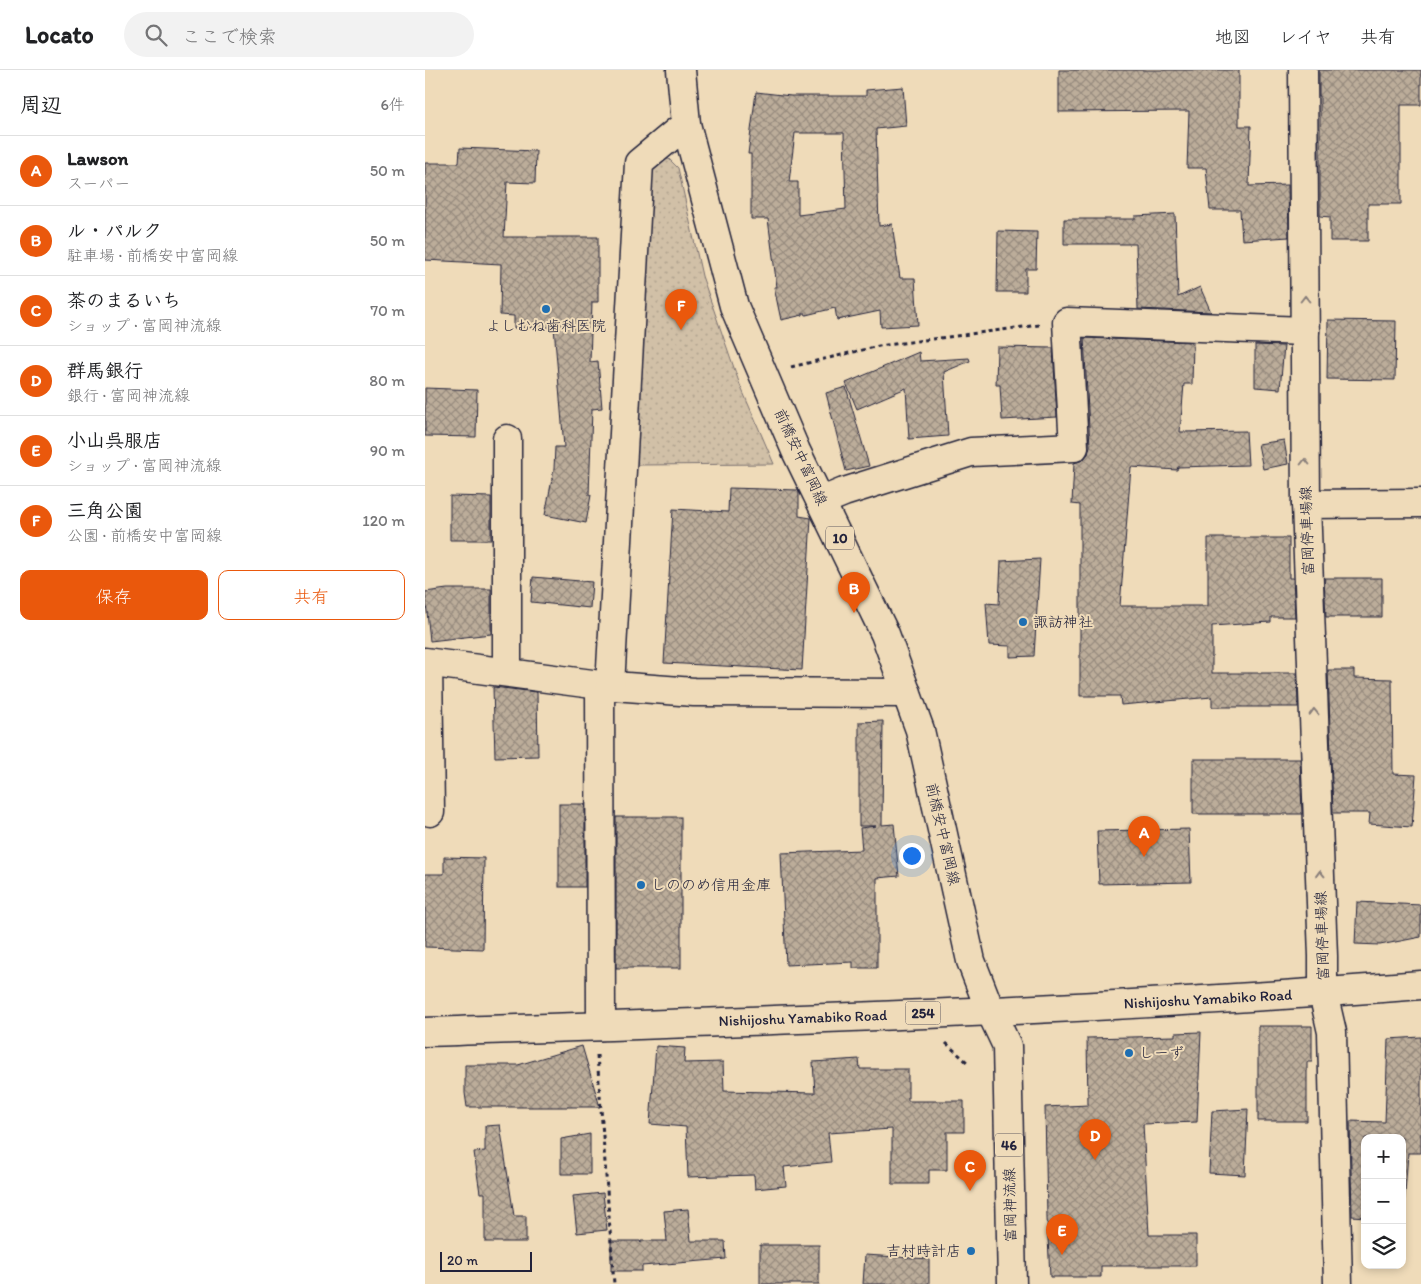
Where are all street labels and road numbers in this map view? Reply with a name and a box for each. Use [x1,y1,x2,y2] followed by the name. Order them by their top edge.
[771,406,831,508] street label: 前橋安中富岡線
[1296,486,1318,576] street label: 富岡停車場線
[826,526,854,549] road number: 10
[922,781,964,887] street label: 前橋安中富岡線
[1311,891,1333,981] street label: 富岡停車場線
[1123,986,1293,1012] street label: Nishijoshu Yamabiko Road
[905,1001,941,1024] road number: 254
[718,1006,888,1030] street label: Nishijoshu Yamabiko Road
[995,1134,1023,1156] road number: 46
[1000,1167,1020,1243] street label: 富岡神流線

